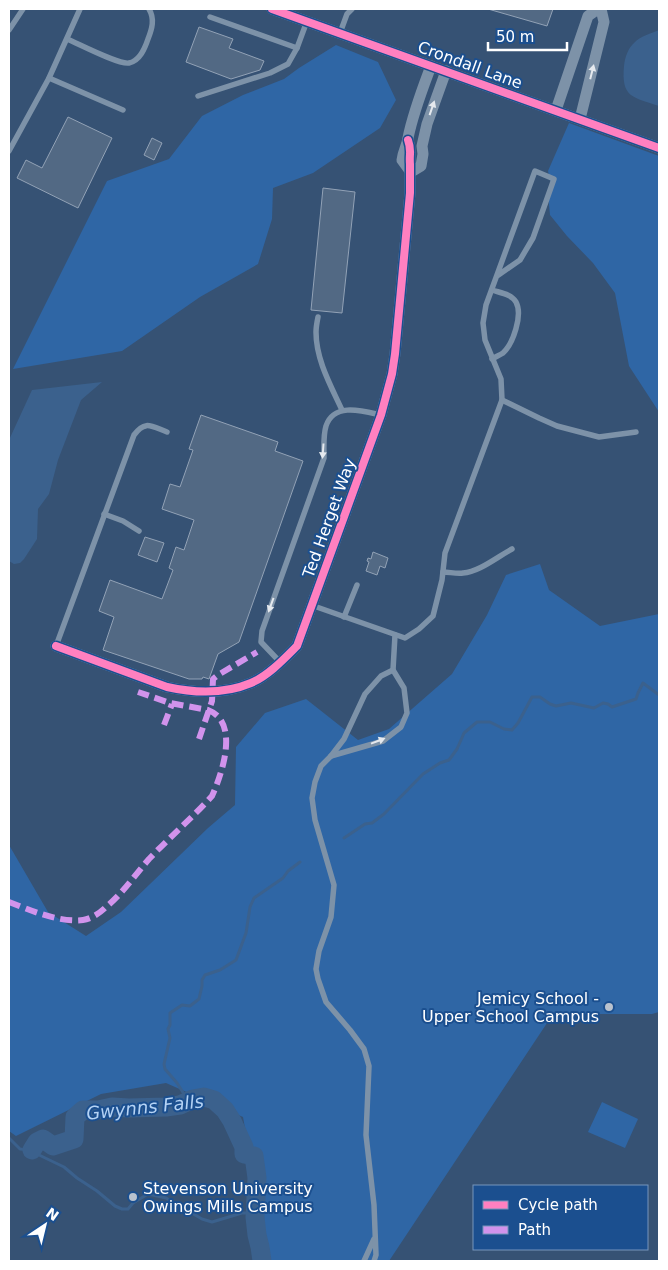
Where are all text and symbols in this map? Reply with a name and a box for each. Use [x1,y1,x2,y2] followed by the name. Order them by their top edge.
[488,20,567,52] scale bar
[496,28,534,46] text: 50 m
[415,37,525,93] street label: Crondall Lane
[588,65,596,80] one-way arrow
[428,100,436,115] one-way arrow
[319,444,327,460] one-way arrow
[298,456,359,581] street label: Ted Herget Way
[267,598,275,613] one-way arrow
[371,737,386,745] one-way arrow
[422,989,599,1026] place label: Jemicy School - Upper School Campus
[603,1001,615,1013] marker: Jemicy School - Upper School Campus
[85,1090,205,1124] water label: Gwynns Falls
[143,1179,313,1216] place label: Stevenson University Owings Mills Campus
[473,1185,648,1250] legend
[127,1191,139,1203] marker: Stevenson University Owings Mills Campus
[518,1196,598,1214] text: Cycle path
[20,1200,70,1250] north arrow
[43,1204,62,1224] text: N
[518,1221,551,1239] text: Path

